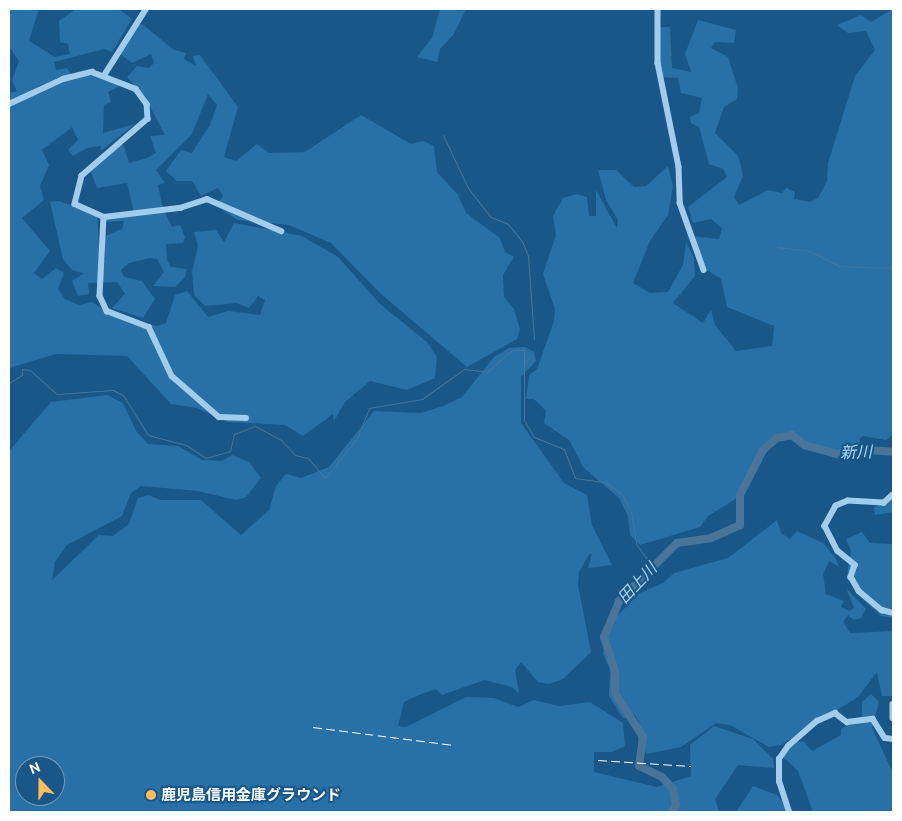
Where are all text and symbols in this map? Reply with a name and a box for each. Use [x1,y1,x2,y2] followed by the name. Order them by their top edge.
[840,442,872,462] water label: 新川
[614,559,660,607] water label: 田上川
[15,756,65,806] north arrow
[27,759,43,777] text: N
[161,786,341,804] place label: 鹿児島信用金庫グラウンド
[145,789,157,801] marker: 鹿児島信用金庫グラウンド

